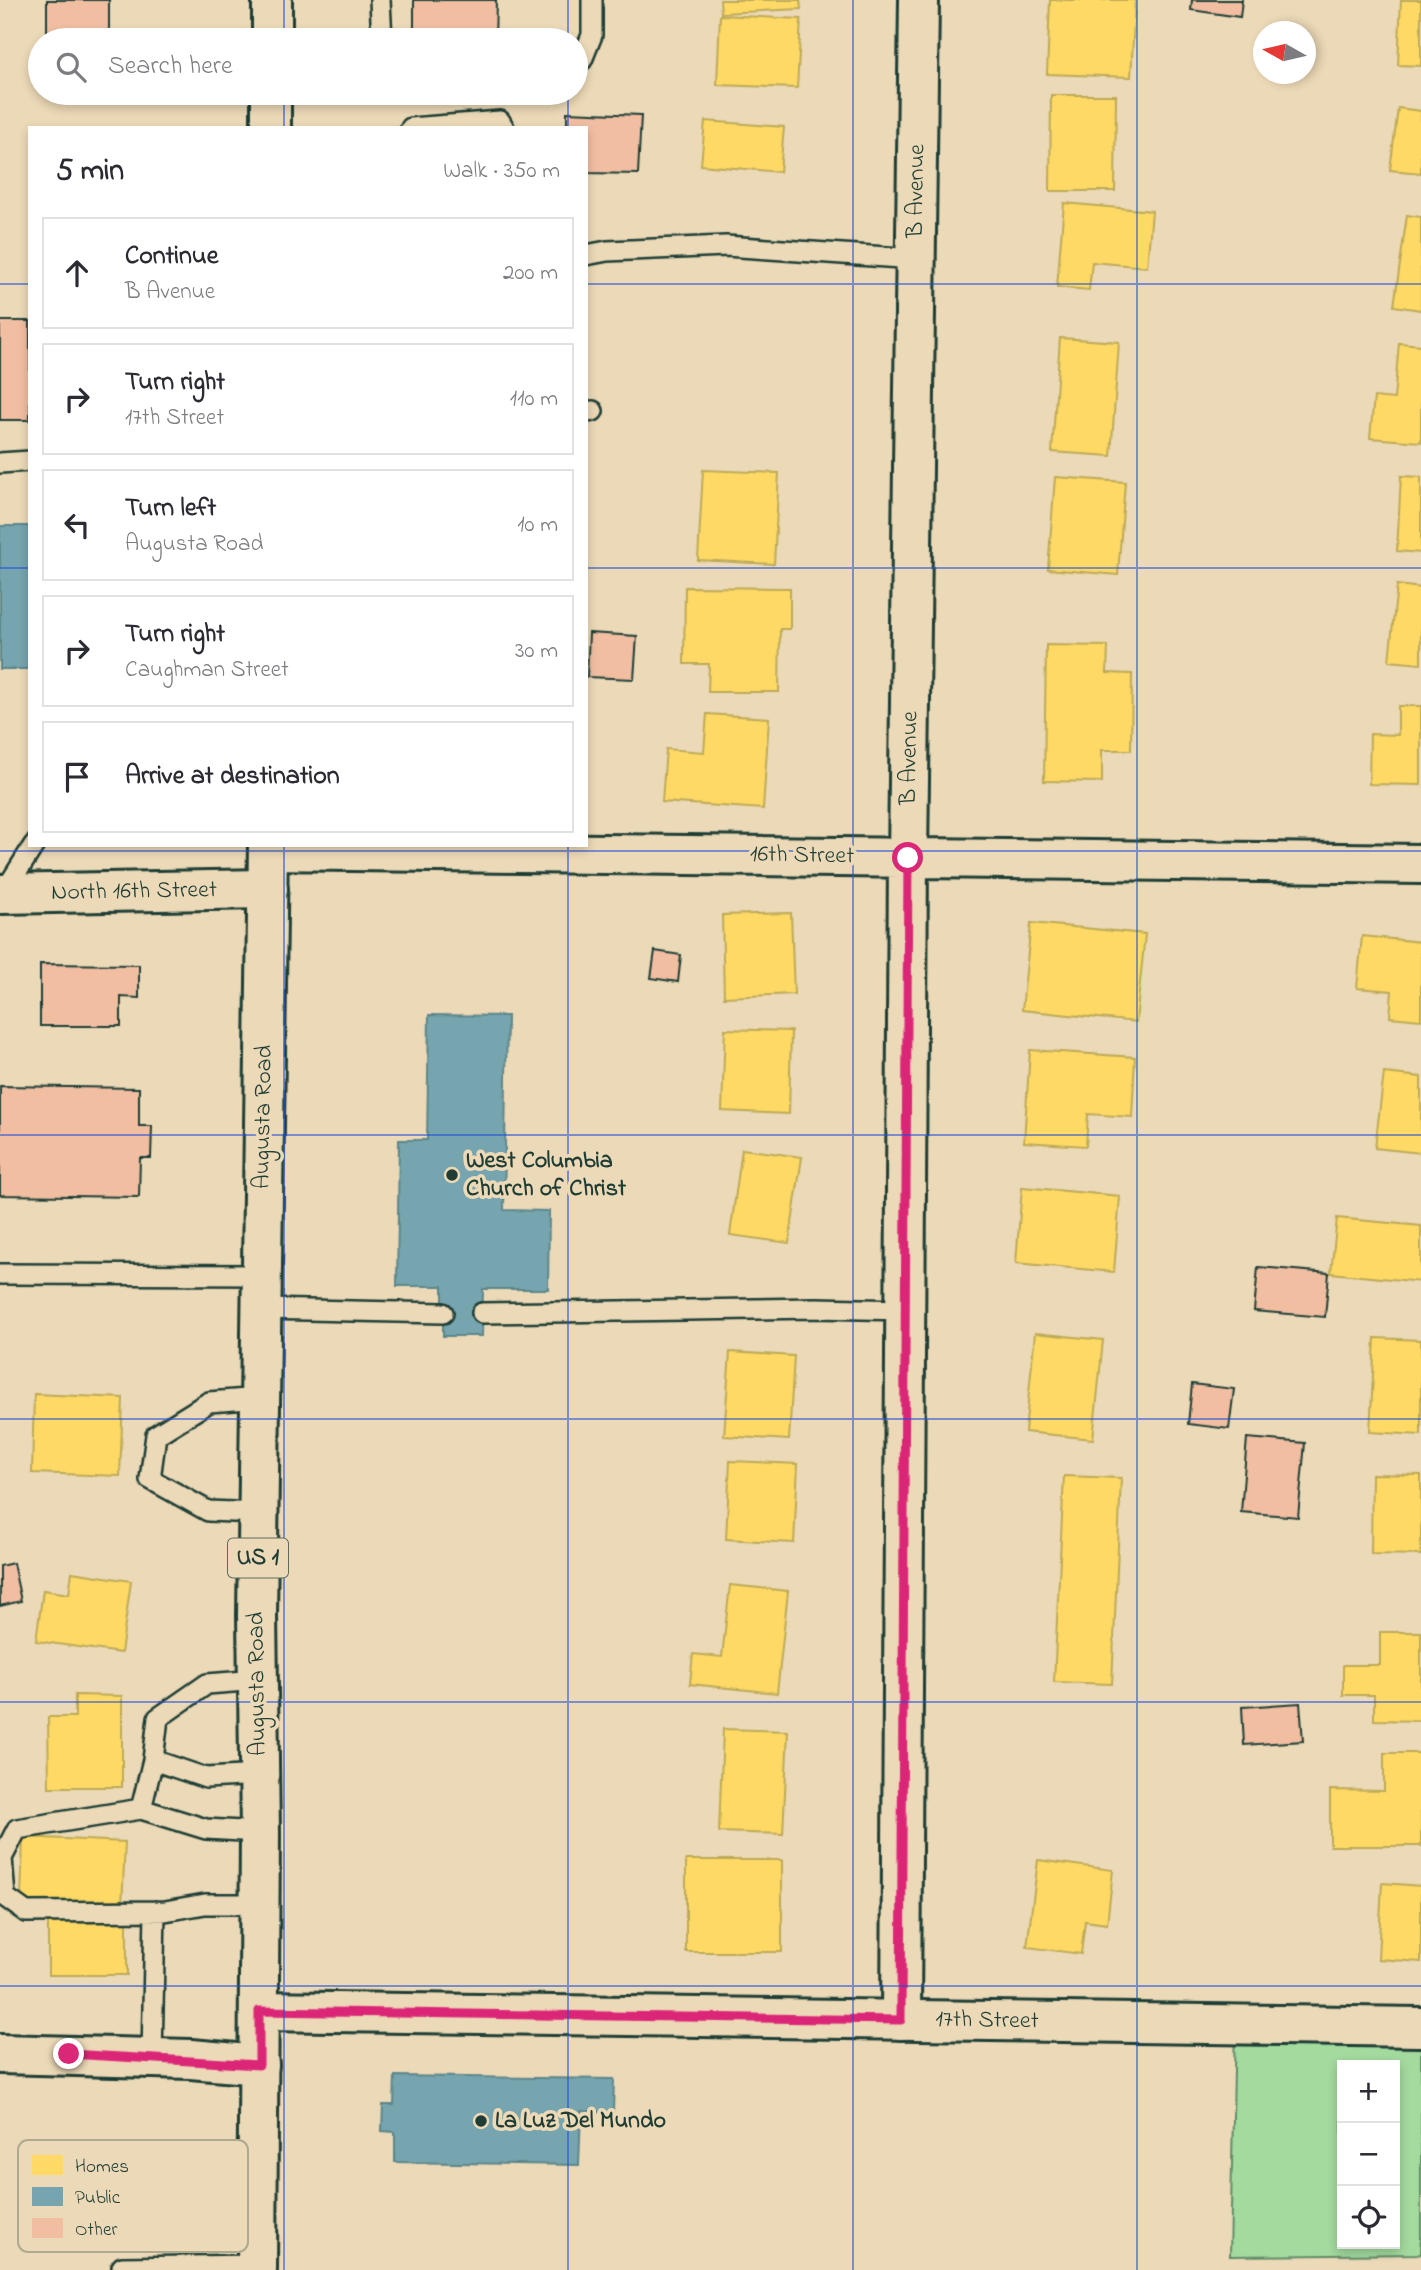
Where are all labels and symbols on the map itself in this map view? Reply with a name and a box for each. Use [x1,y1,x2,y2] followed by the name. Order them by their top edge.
[1253,21,1316,84] north arrow
[899,144,935,239] street label: B Avenue
[892,711,928,806] street label: B Avenue
[750,838,854,874] street label: 16th Street
[892,842,923,873] route start
[51,873,217,911] street label: North 16th Street
[245,1044,283,1189] street label: Augusta Road
[466,1144,627,1207] place label: West Columbia Church of Christ
[444,1167,460,1183] marker: West Columbia Church of Christ
[228,1539,288,1578] road number: US 1
[239,1611,277,1756] street label: Augusta Road
[935,2003,1039,2039] street label: 17th Street
[53,2038,84,2069] route end
[495,2104,666,2139] place label: La Luz Del Mundo
[473,2113,489,2129] marker: La Luz Del Mundo
[18,2140,248,2252] legend
[75,2154,129,2181] text: Homes
[75,2185,121,2212] text: Public
[75,2217,117,2244] text: Other

